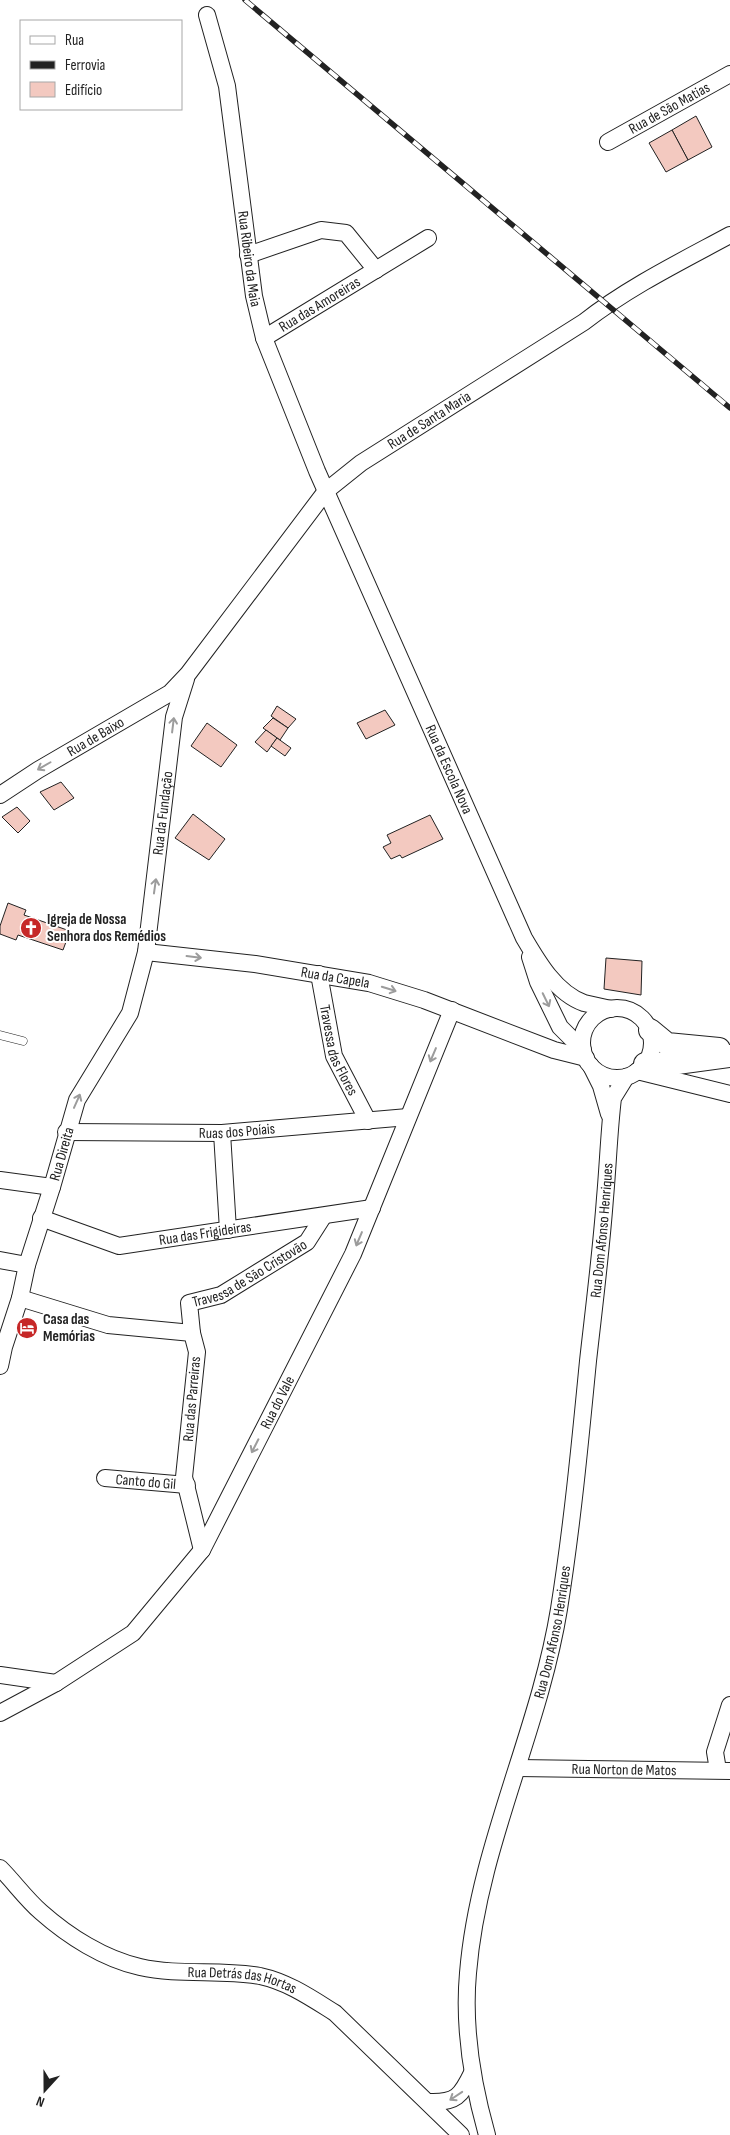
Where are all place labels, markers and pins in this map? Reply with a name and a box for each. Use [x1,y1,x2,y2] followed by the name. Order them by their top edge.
[47,910,166,946] place label: Igreja de Nossa Senhora dos Remédios
[19,916,43,940] church icon: Igreja de Nossa Senhora dos Remédios
[43,1310,95,1346] place label: Casa das Memórias
[15,1316,39,1340] hotel icon: Casa das Memórias

